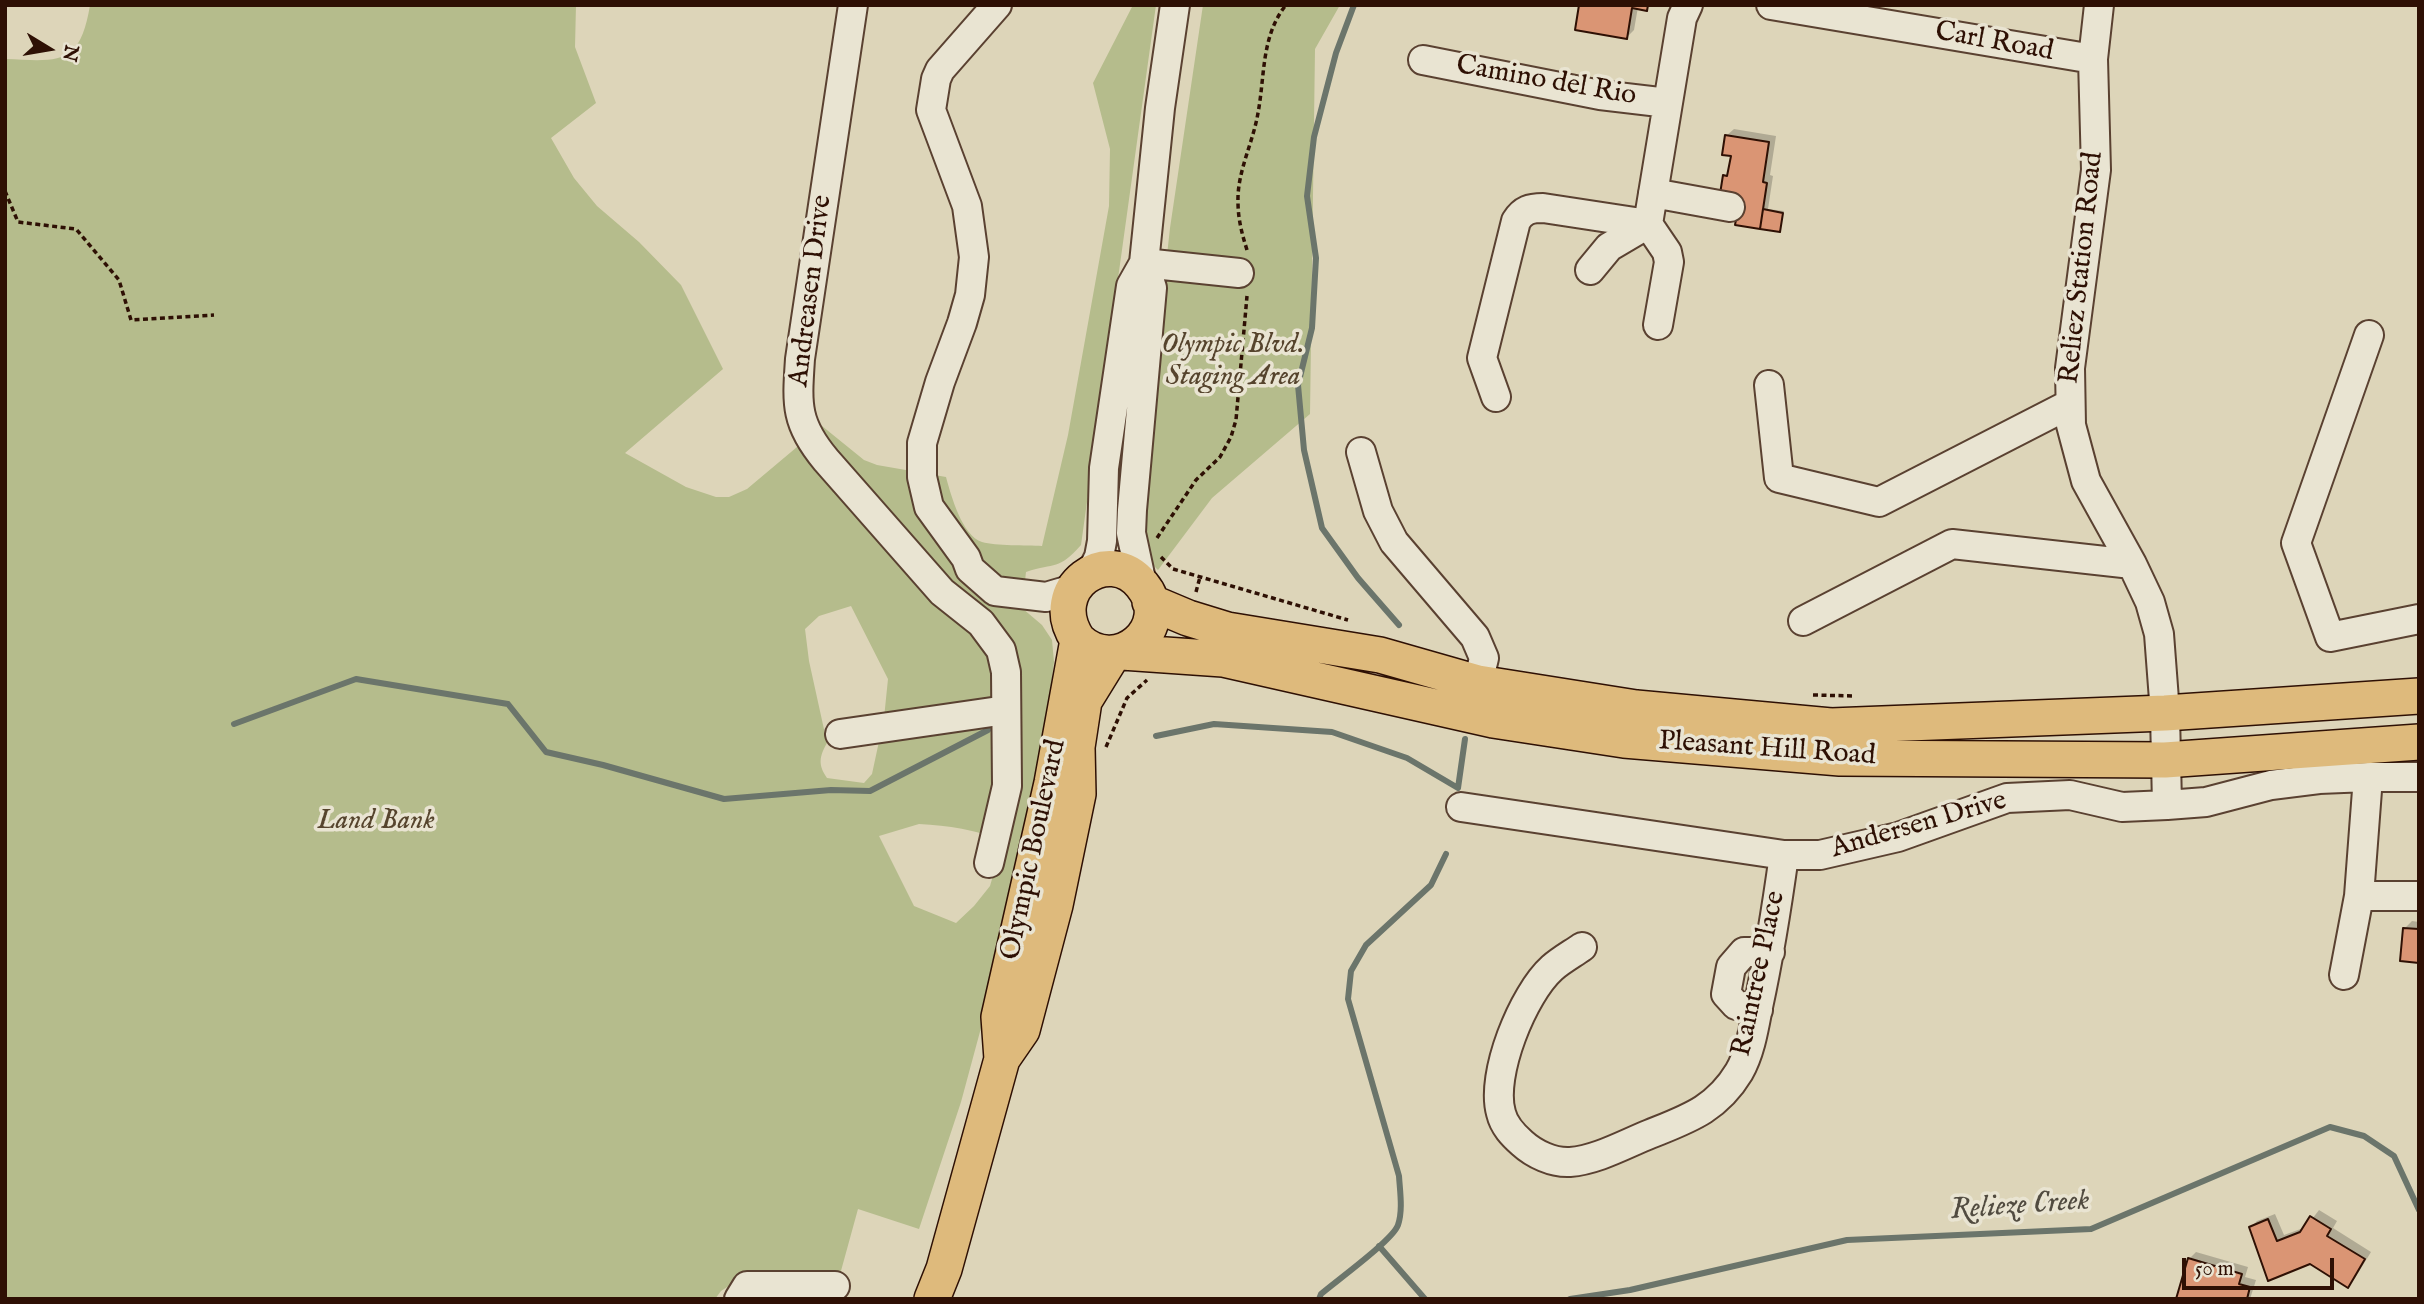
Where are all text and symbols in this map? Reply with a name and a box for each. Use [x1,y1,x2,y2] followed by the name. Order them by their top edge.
[14,14,84,84] north arrow
[1932,16,2056,70] street label: Carl Road
[56,43,83,63] text: N
[1453,50,1639,114] street label: Camino del Rio
[2054,150,2112,386] street label: Reliez Station Road
[784,193,840,389] street label: Andreasen Drive
[1162,329,1304,395] park label: Olympic Blvd. Staging Area
[1657,726,1877,774] street label: Pleasant Hill Road
[995,737,1075,963] street label: Olympic Boulevard
[1827,785,2011,867] street label: Andersen Drive
[317,805,435,839] park label: Land Bank
[1726,888,1794,1060] street label: Raintree Place
[1949,1184,2091,1230] water label: Relieze Creek
[2186,1244,2338,1288] scale bar
[2195,1256,2234,1283] text: 50 m

